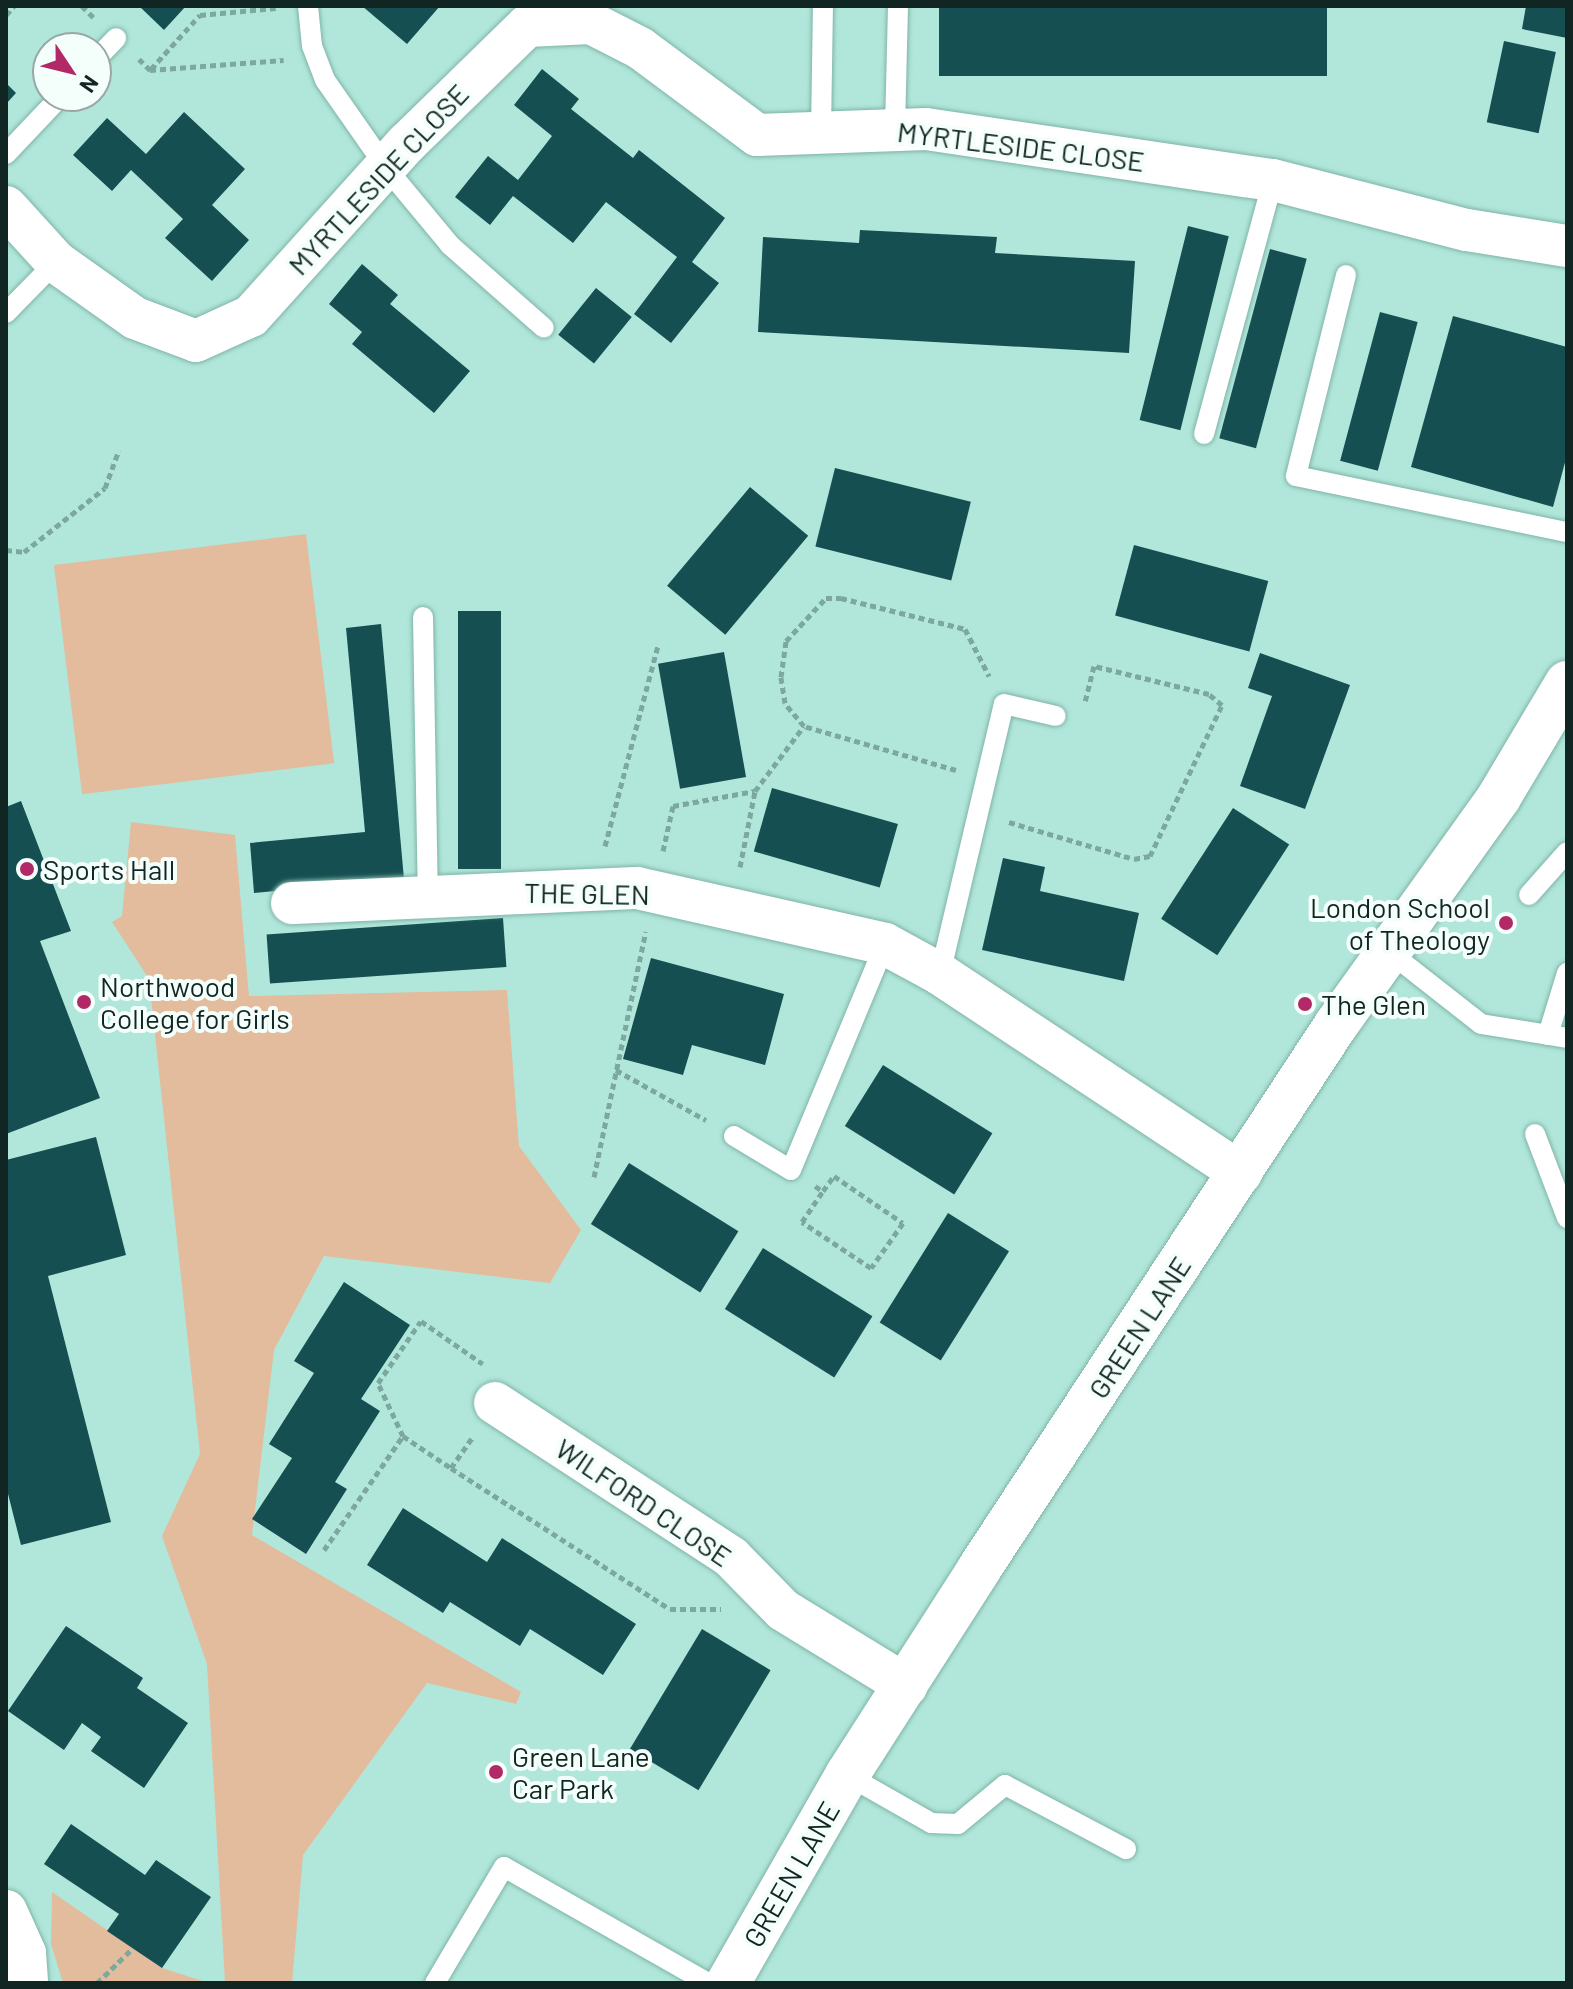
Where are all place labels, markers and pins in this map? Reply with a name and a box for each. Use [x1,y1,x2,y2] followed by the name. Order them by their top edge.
[43,852,175,886] place label: Sports Hall
[18,860,36,878] marker: Sports Hall
[1310,890,1490,956] place label: London School of Theology
[1497,914,1515,932] marker: London School of Theology
[100,969,290,1035] place label: Northwood College for Girls
[1321,987,1426,1021] place label: The Glen
[75,993,93,1011] marker: Northwood College for Girls
[1296,995,1314,1013] marker: The Glen
[512,1739,650,1805] place label: Green Lane Car Park
[487,1763,505,1781] marker: Green Lane Car Park

